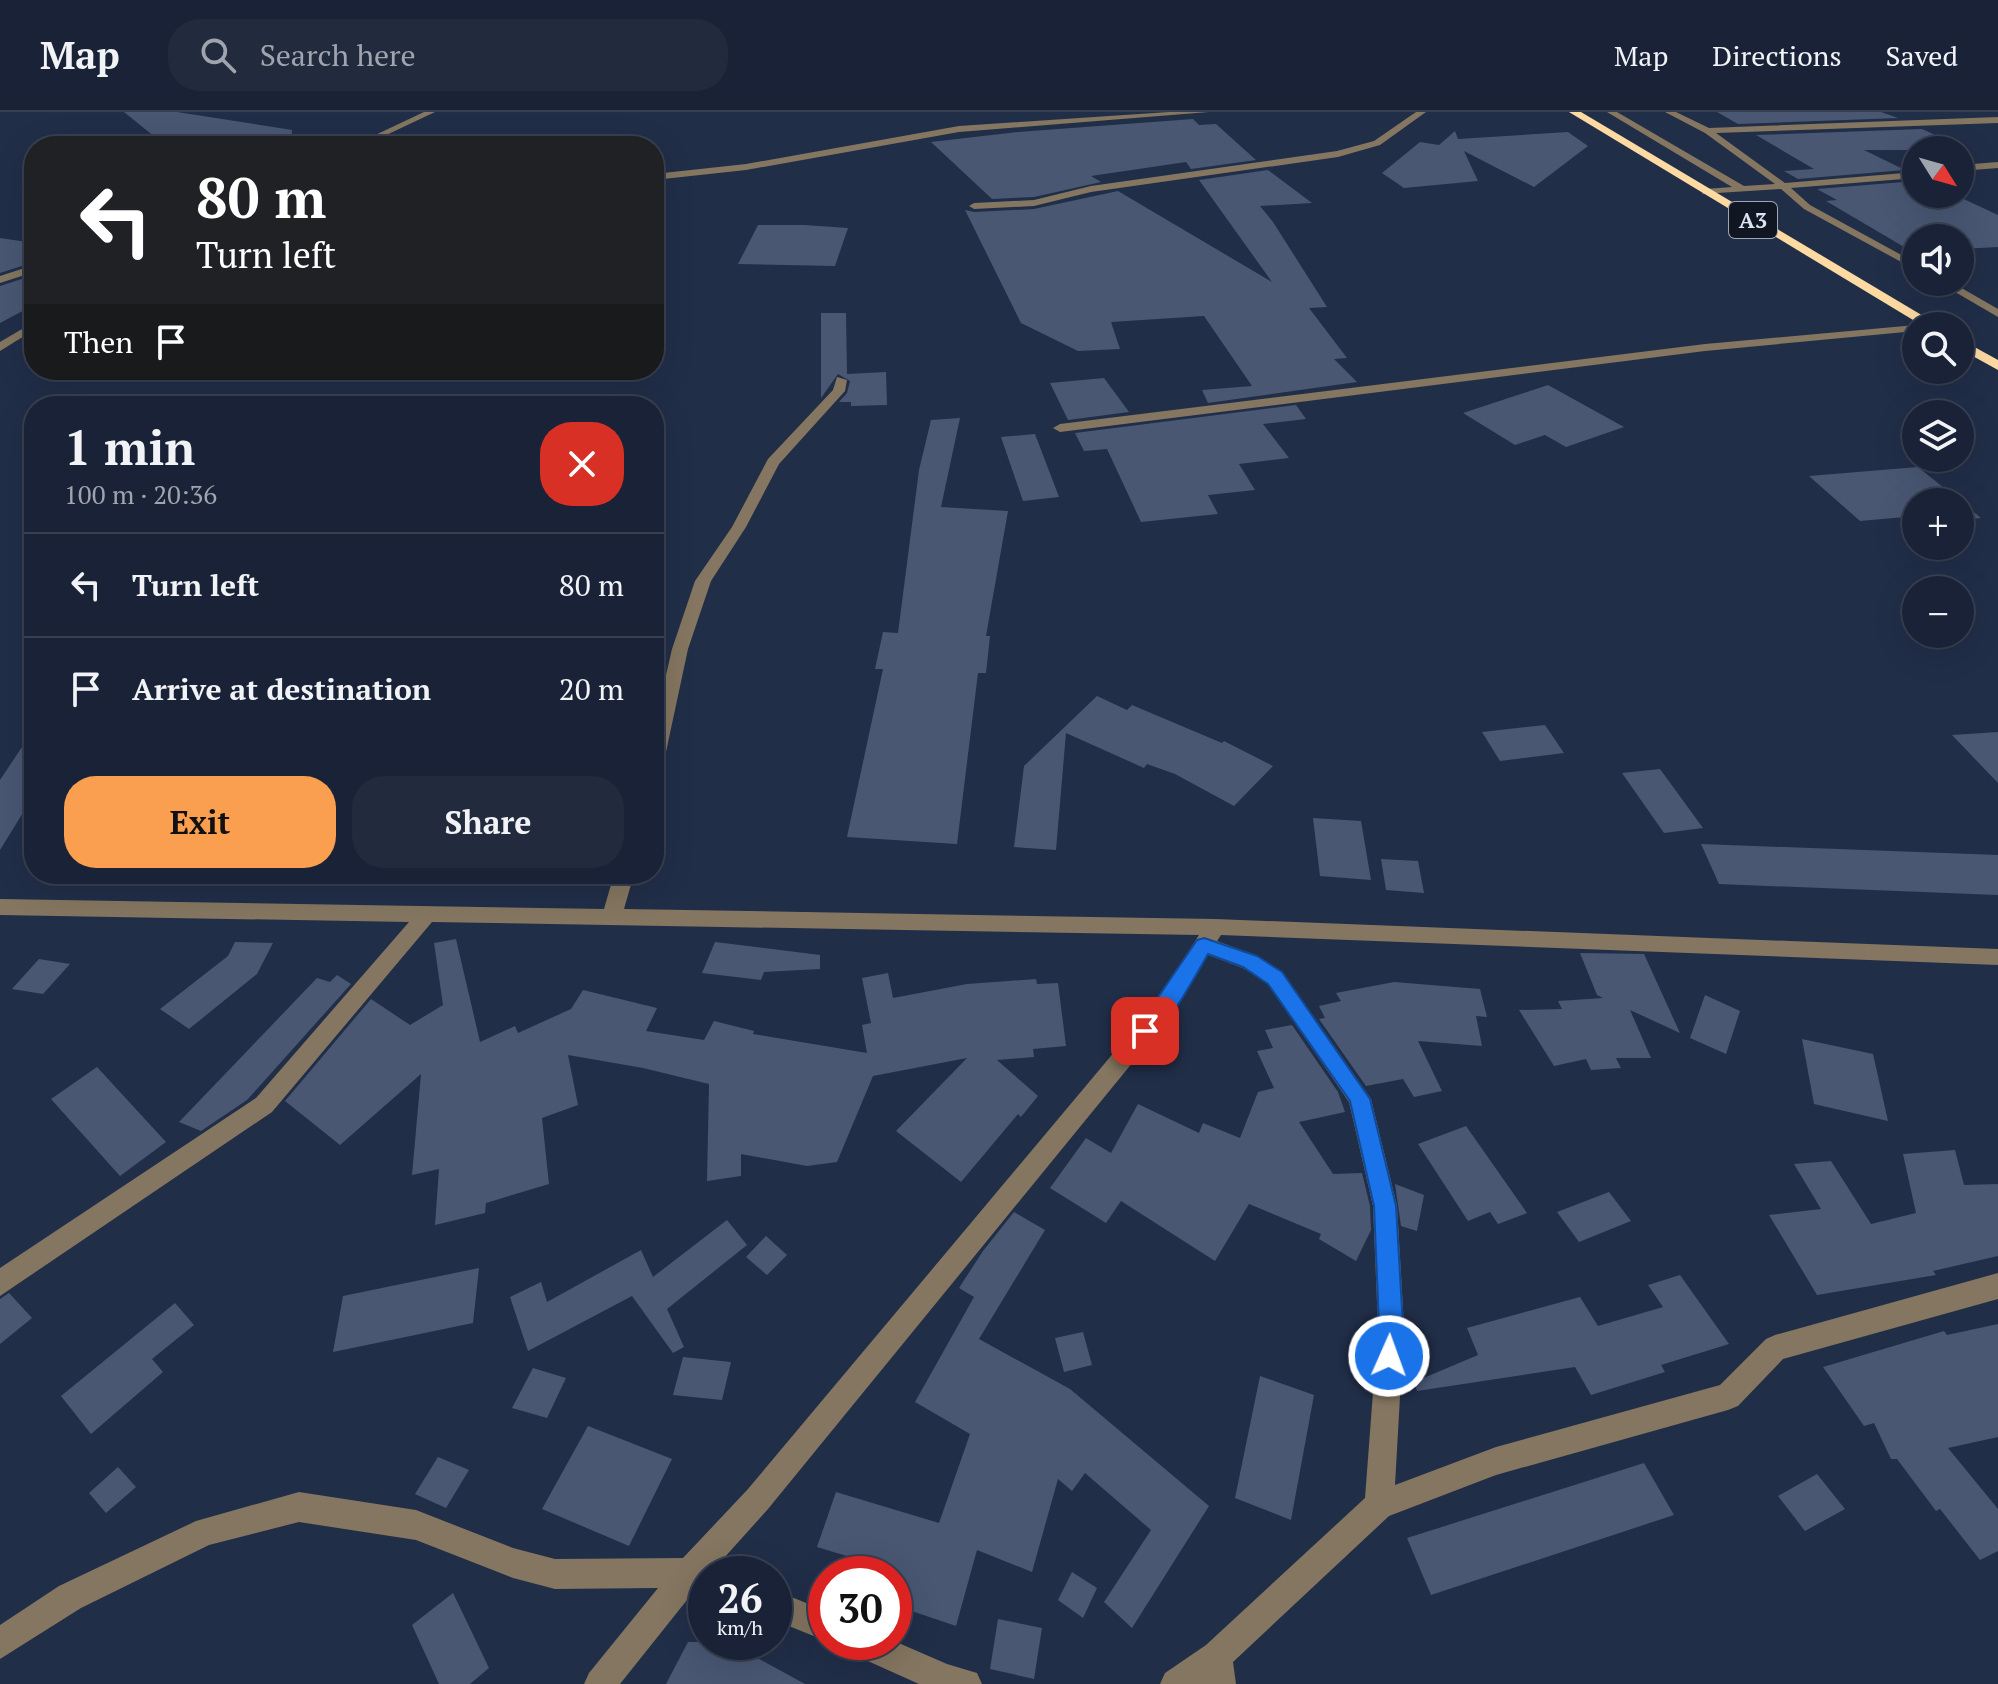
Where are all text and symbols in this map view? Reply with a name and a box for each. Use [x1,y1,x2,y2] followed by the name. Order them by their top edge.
[168,19,728,91] search box
[40,30,120,80] text: Map
[196,33,240,77] icon: search
[260,35,416,75] text: Search here
[1614,37,1668,74] text: Map
[1712,37,1842,74] text: Directions
[1886,37,1958,74] text: Saved
[1902,136,1974,208] north arrow
[1902,136,1974,648] map controls
[196,160,326,234] text: 80 m
[64,168,168,272] icon: left
[1729,202,1777,238] road number: A3
[1902,224,1974,296] button: sound
[196,231,336,278] text: Turn left
[1902,312,1974,384] button: search
[149,320,193,364] icon: arrive
[64,322,133,362] text: Then
[1902,400,1974,472] button: layers
[64,415,195,479] text: 1 min
[540,422,624,506] button: close
[64,477,217,511] text: 100 m · 20:36
[1902,488,1974,560] button: +
[64,563,108,607] icon: left
[132,565,259,605] text: Turn left
[559,565,624,605] text: 80 m
[1902,576,1974,648] button: −
[64,667,108,711] icon: arrive
[132,669,431,709] text: Arrive at destination
[559,669,624,709] text: 20 m
[64,776,336,868] button: Exit
[352,776,624,868] button: Share
[1111,997,1179,1065] pin
[1123,1009,1167,1053] icon: arrive
[1347,1314,1431,1398] position arrow
[808,1556,912,1660] speed limit sign: 30
[717,1571,763,1624] text: 26
[717,1614,763,1641] text: km/h

